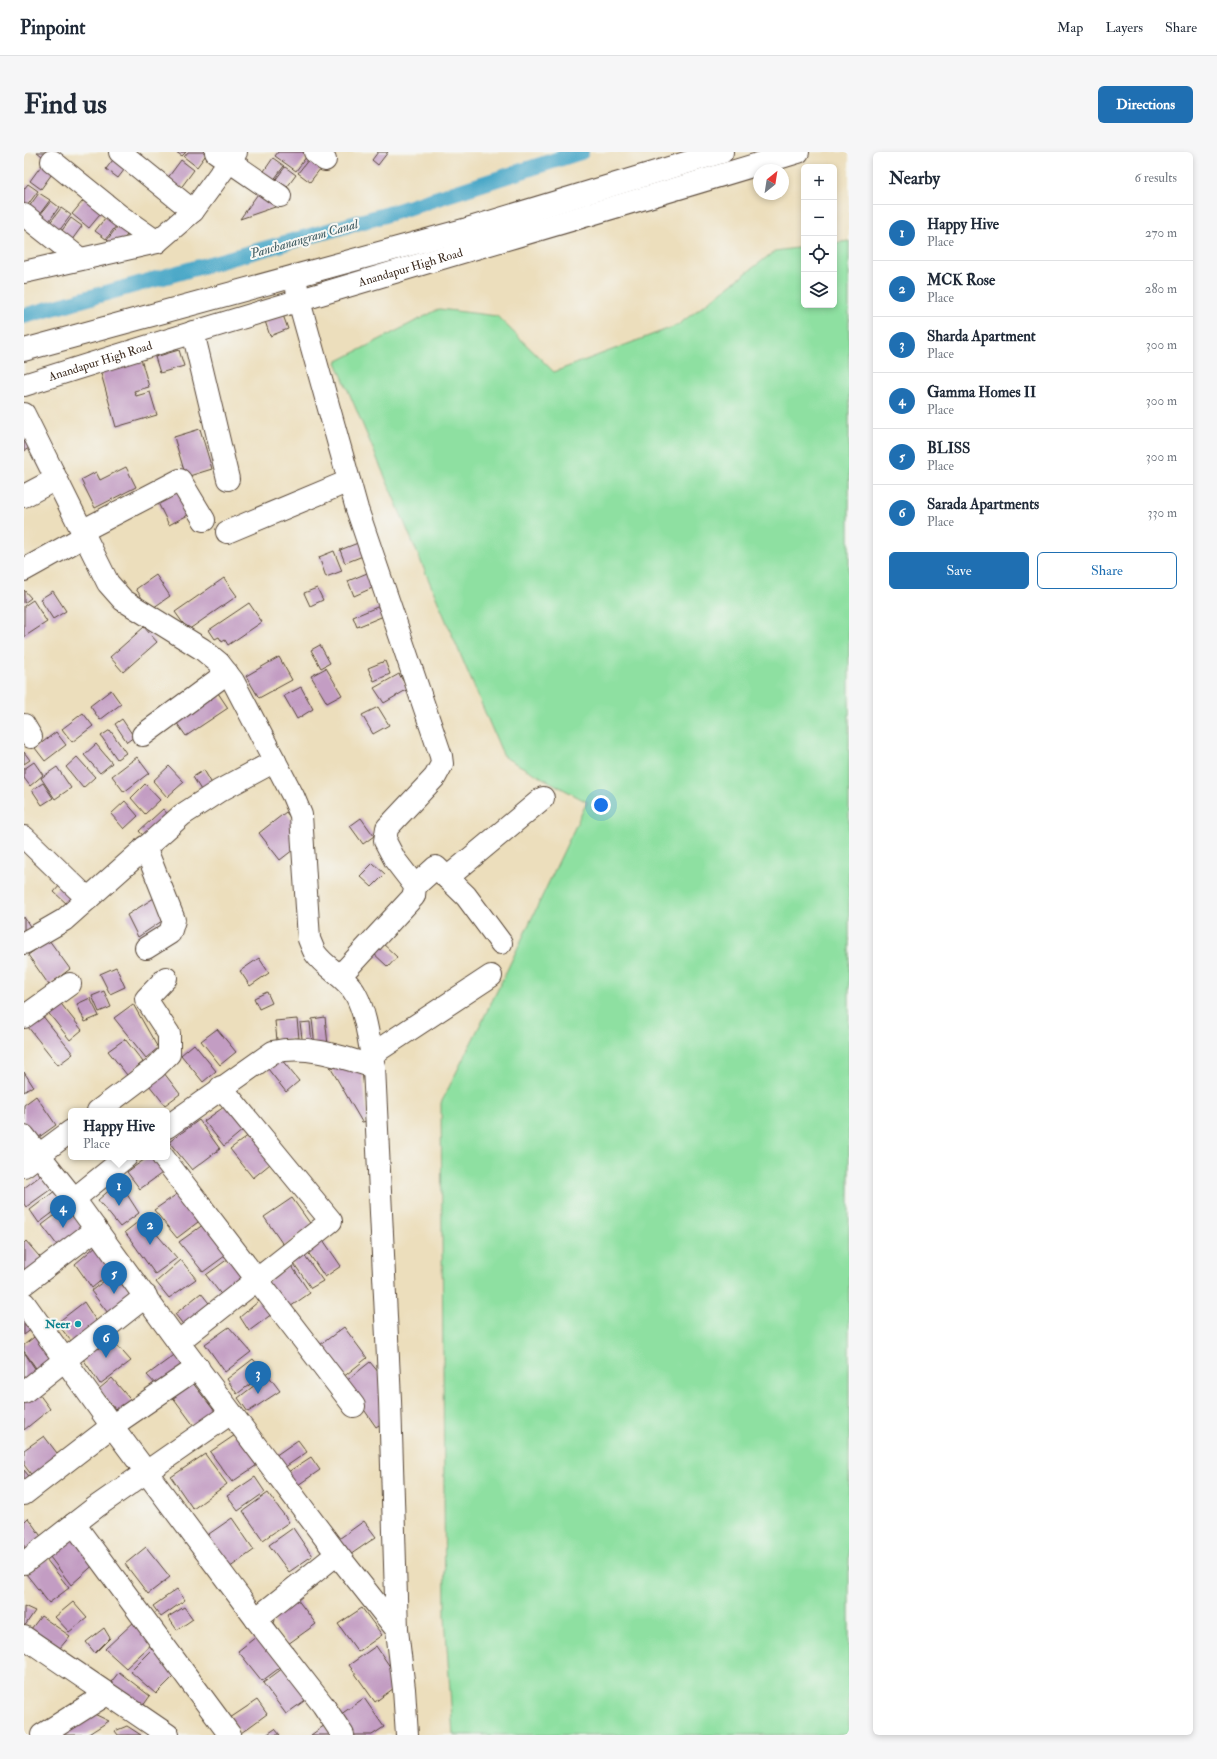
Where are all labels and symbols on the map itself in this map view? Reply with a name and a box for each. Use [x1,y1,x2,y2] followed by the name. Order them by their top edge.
[753,164,789,200] north arrow
[248,216,361,262] water label: Panchanangram Canal
[356,245,465,291] street label: Anandapur High Road
[46,338,154,385] street label: Anandapur High Road
[591,795,611,815] your location
[106,1173,132,1206] pin: 1
[50,1195,76,1228] pin: 4
[137,1212,163,1245] pin: 2
[101,1261,127,1294] pin: 5
[44,1317,71,1332] place label: Neer
[73,1319,83,1329] marker: Neer
[93,1325,119,1358] pin: 6
[245,1361,271,1394] pin: 3

